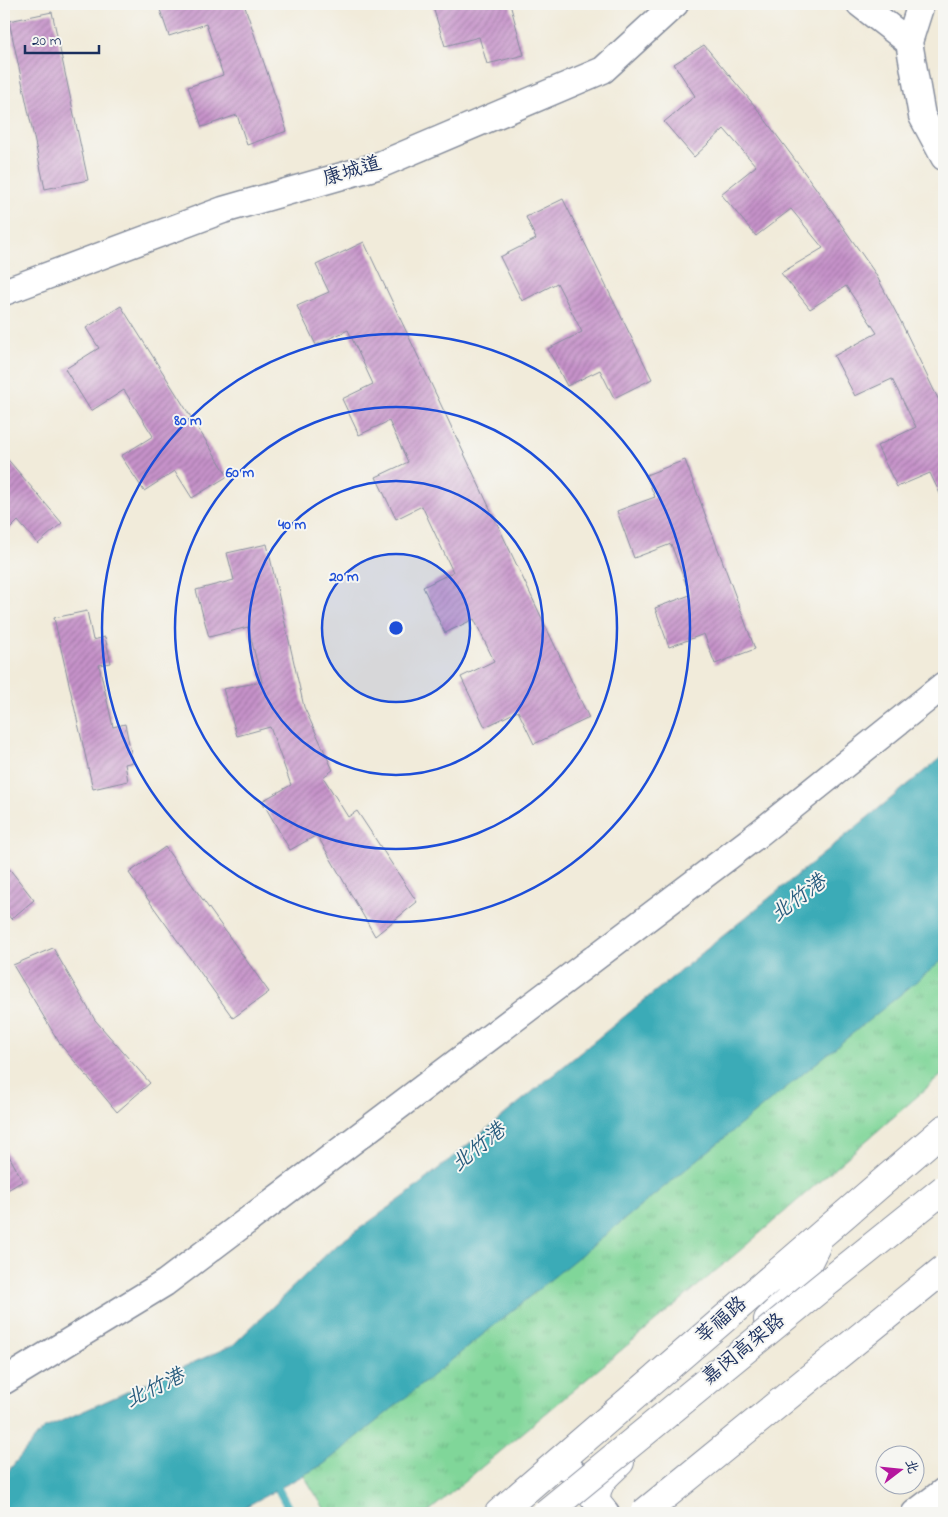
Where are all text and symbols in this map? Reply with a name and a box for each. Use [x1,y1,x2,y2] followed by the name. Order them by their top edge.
[25,22,99,54] scale bar
[32,30,62,52] text: 20 m
[319,149,385,195] street label: 康城道
[173,410,202,432] text: 80 m
[225,462,255,484] text: 60 m
[277,514,306,536] text: 40 m
[328,566,359,588] text: 20 m
[387,619,405,637] centre of rings
[765,867,835,930] water label: 北竹港
[445,1115,514,1179] water label: 北竹港
[690,1290,755,1352] street label: 莘福路
[696,1307,793,1393] street label: 嘉闵高架路
[120,1361,192,1416] water label: 北竹港
[876,1444,926,1494] north arrow
[899,1457,923,1476] text: 北

